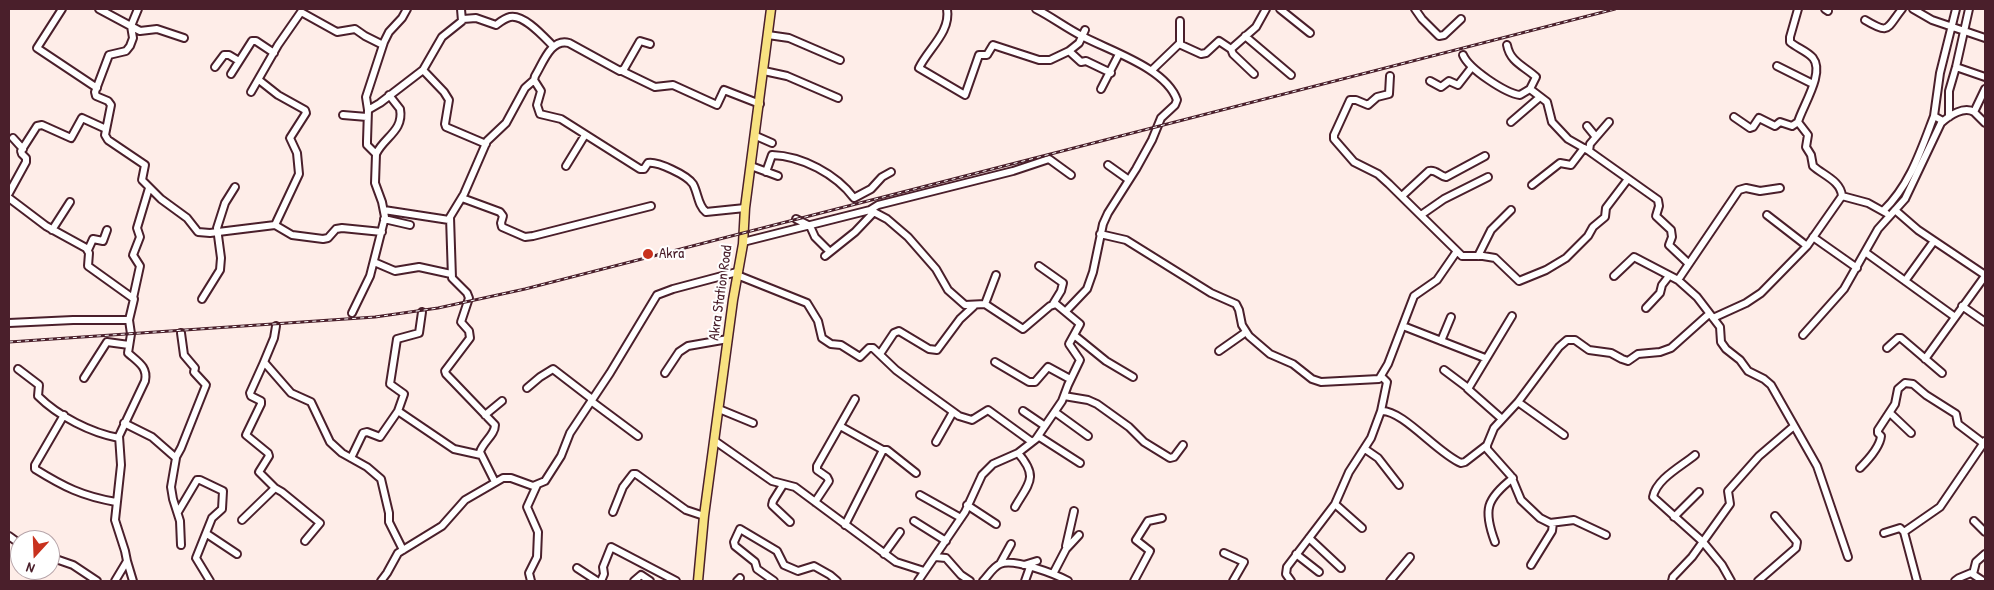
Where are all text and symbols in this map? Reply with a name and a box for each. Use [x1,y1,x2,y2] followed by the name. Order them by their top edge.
[705,244,737,342] street label: Akra Station Road
[659,245,684,263] place label: Akra
[641,247,655,261] marker: Akra
[10,530,60,580] north arrow
[23,558,37,579] text: N

